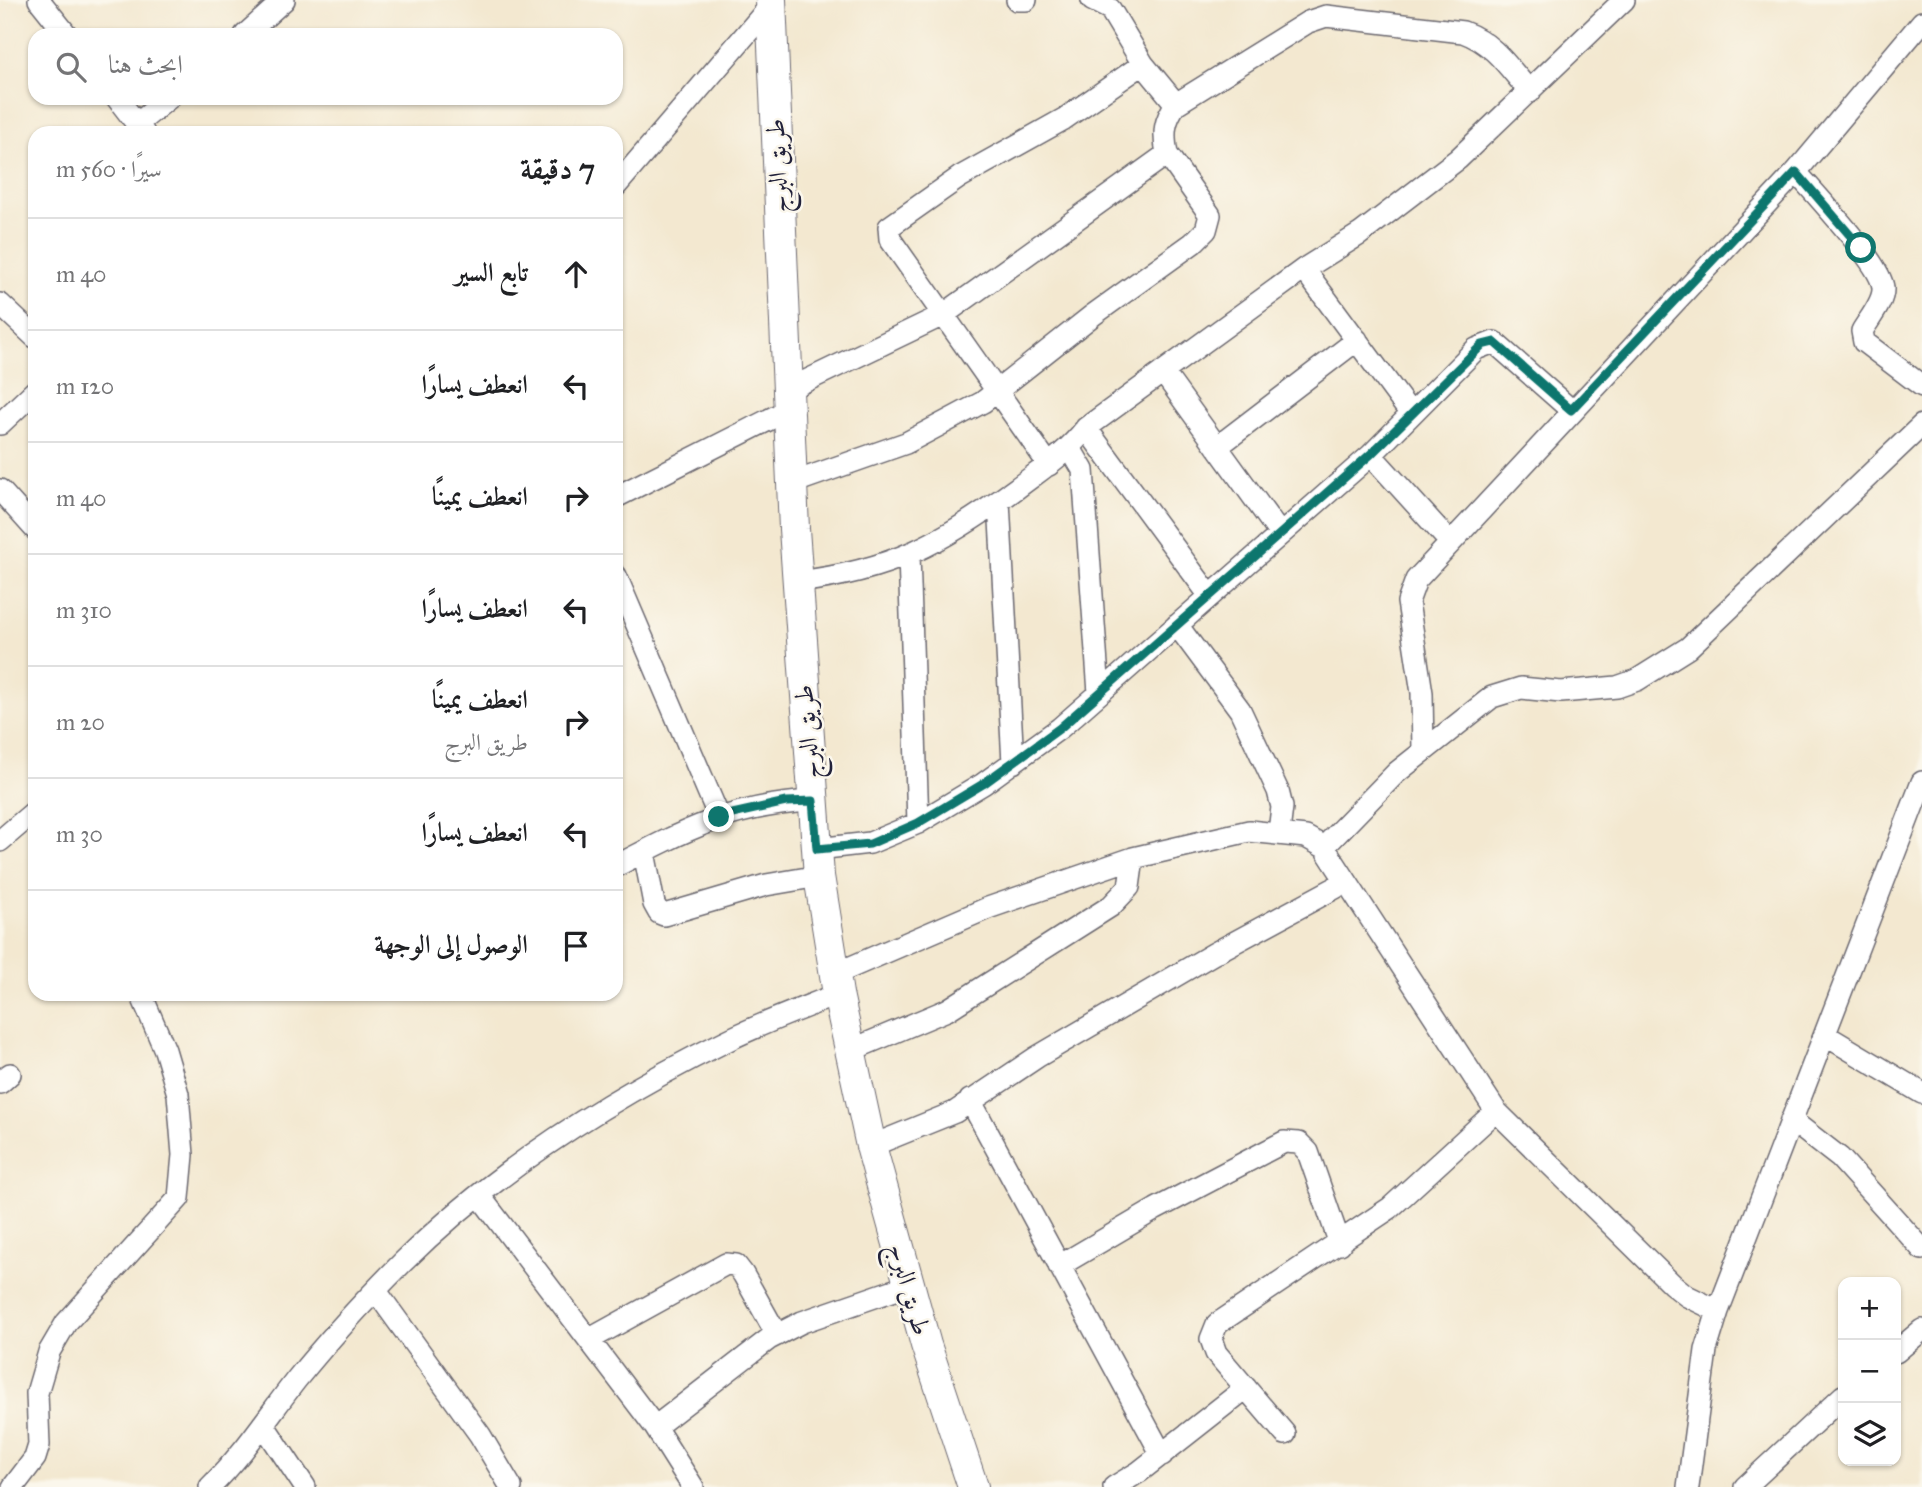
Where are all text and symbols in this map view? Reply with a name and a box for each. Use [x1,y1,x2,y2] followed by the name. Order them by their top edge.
[28,28,623,105] search box
[52,48,90,86] icon: search
[108,48,183,80] text: ابحث هنا
[759,117,803,214] street label: طريق البرج
[520,151,595,187] text: 7 دقيقة
[56,155,162,183] text: سيرًا · 560 m
[1845,232,1876,263] route start
[557,255,595,293] icon: ahead
[455,256,528,288] text: تابع السير
[56,260,106,288] text: 40 m
[557,367,595,405] icon: left
[421,368,528,400] text: انعطف يسارًا
[56,372,114,400] text: 120 m
[557,479,595,517] icon: right
[432,480,528,512] text: انعطف يمينًا
[56,484,106,512] text: 40 m
[557,591,595,629] icon: left
[421,592,528,624] text: انعطف يسارًا
[56,596,112,624] text: 310 m
[432,683,528,715] text: انعطف يمينًا
[787,683,835,781] street label: طريق البرج
[557,703,595,741] icon: right
[56,708,105,736] text: 20 m
[444,728,528,756] text: طريق البرج
[703,801,734,832] route end
[557,815,595,853] icon: left
[421,816,528,848] text: انعطف يسارًا
[56,820,103,848] text: 30 m
[557,927,595,965] icon: arrive
[374,928,528,960] text: الوصول إلى الوجهة
[874,1239,938,1341] street label: طريق البرج
[1838,1277,1901,1466] map controls
[1838,1277,1901,1340] button: +
[1838,1340,1901,1403] button: −
[1838,1403,1901,1466] button: layers

